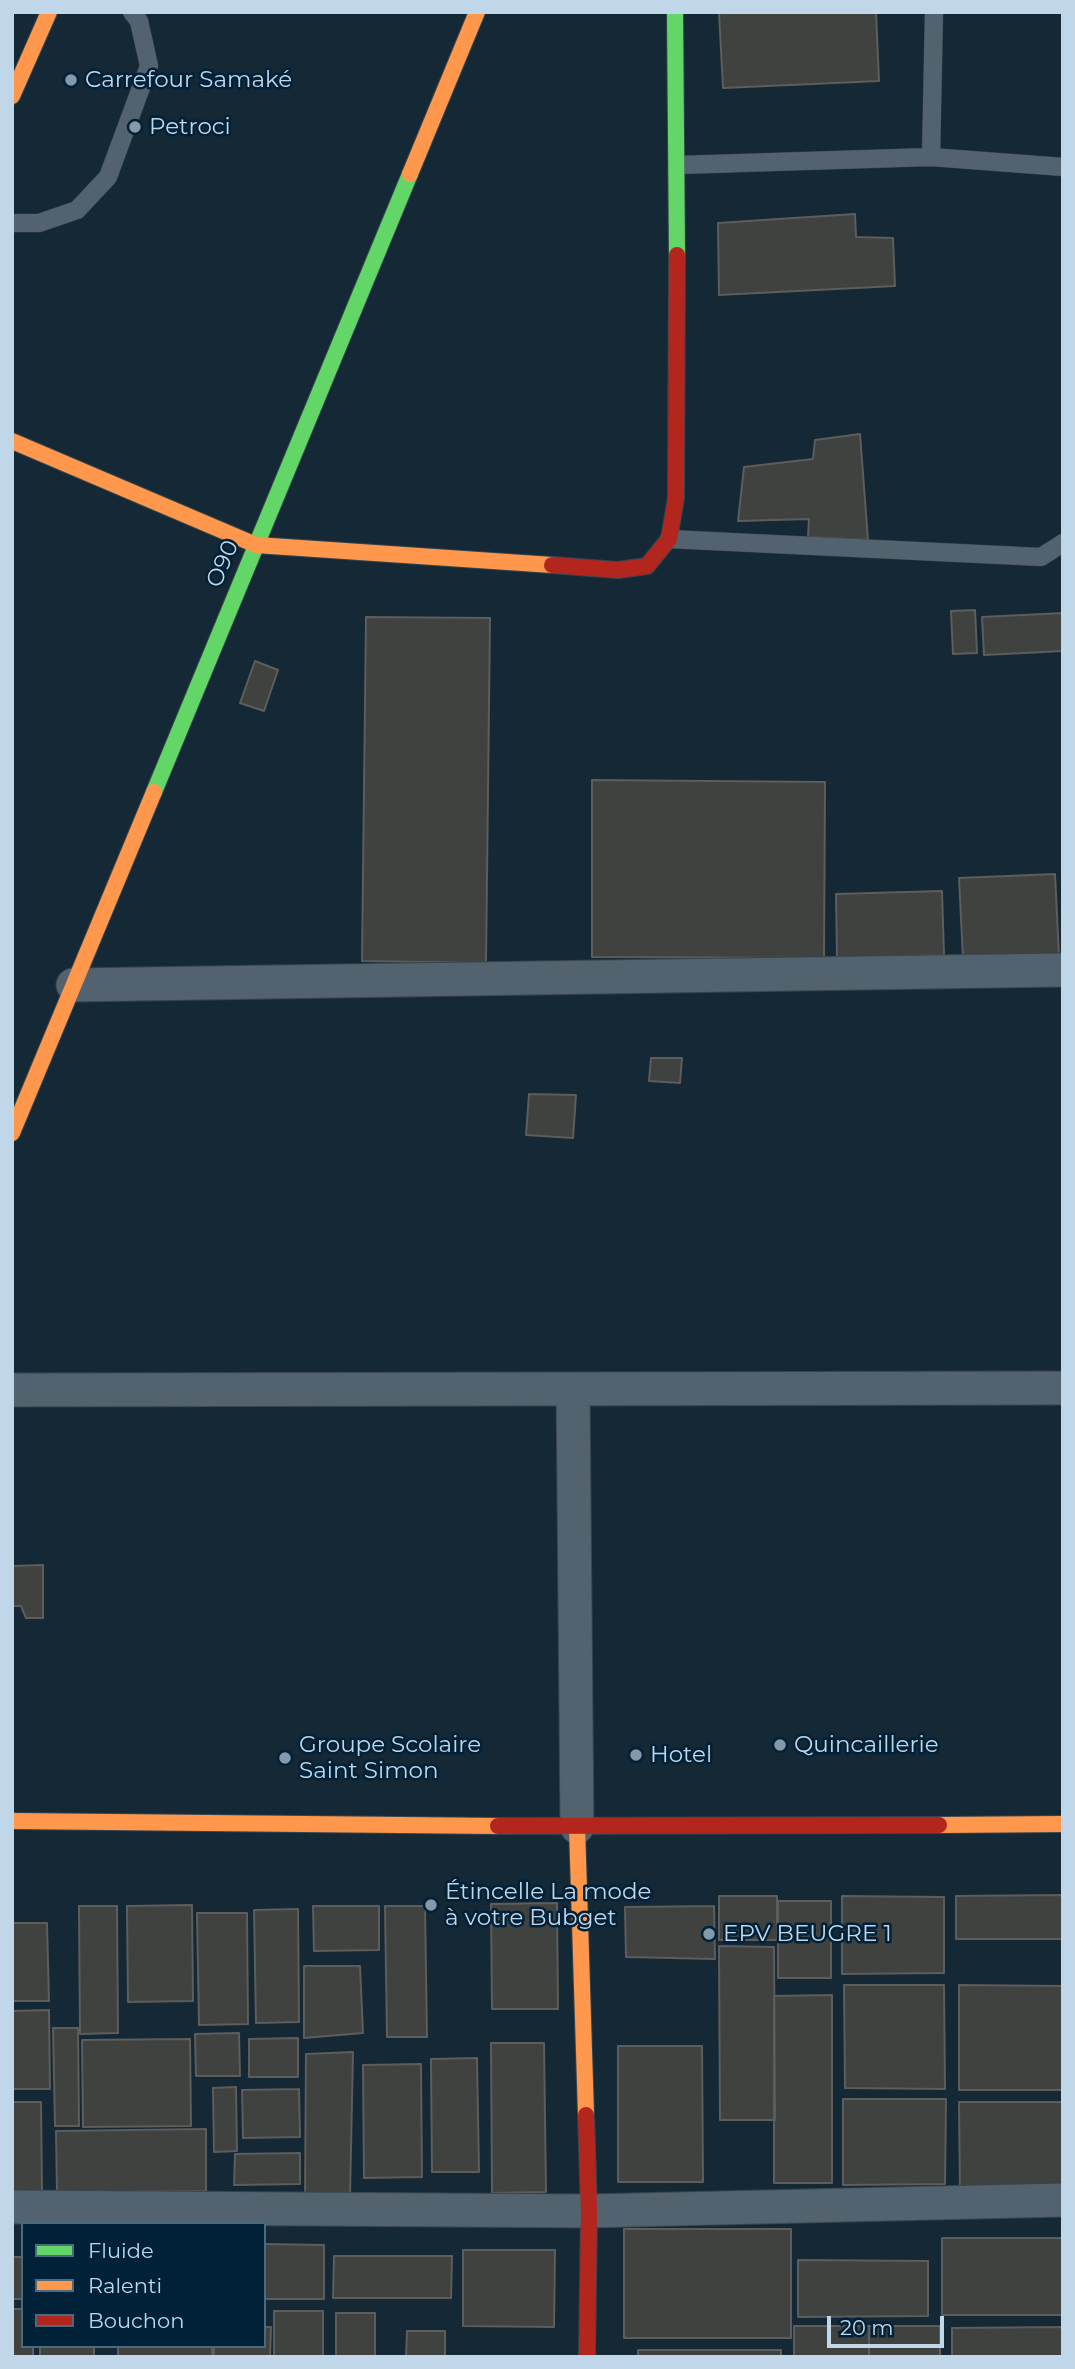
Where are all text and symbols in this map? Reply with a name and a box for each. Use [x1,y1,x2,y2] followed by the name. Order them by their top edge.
[85,66,292,94] place label: Carrefour Samaké
[63,72,79,88] marker: Carrefour Samaké
[149,113,231,141] place label: Petroci
[127,119,143,135] marker: Petroci
[201,536,245,592] street label: O90
[299,1731,481,1785] place label: Groupe Scolaire Saint Simon
[794,1731,939,1759] place label: Quincaillerie
[772,1737,788,1753] marker: Quincaillerie
[650,1741,712,1769] place label: Hotel
[628,1747,644,1763] marker: Hotel
[277,1750,293,1766] marker: Groupe Scolaire Saint Simon
[445,1878,651,1932] place label: Étincelle La mode à votre Bubget
[423,1897,439,1913] marker: Étincelle La mode à votre Bubget
[723,1920,892,1948] place label: EPV BEUGRE 1
[701,1926,717,1942] marker: EPV BEUGRE 1
[21,2222,266,2348] legend
[88,2238,154,2263] text: Fluide
[88,2273,162,2298] text: Ralenti
[830,2302,947,2346] scale bar
[88,2308,184,2333] text: Bouchon
[840,2315,894,2340] text: 20 m

